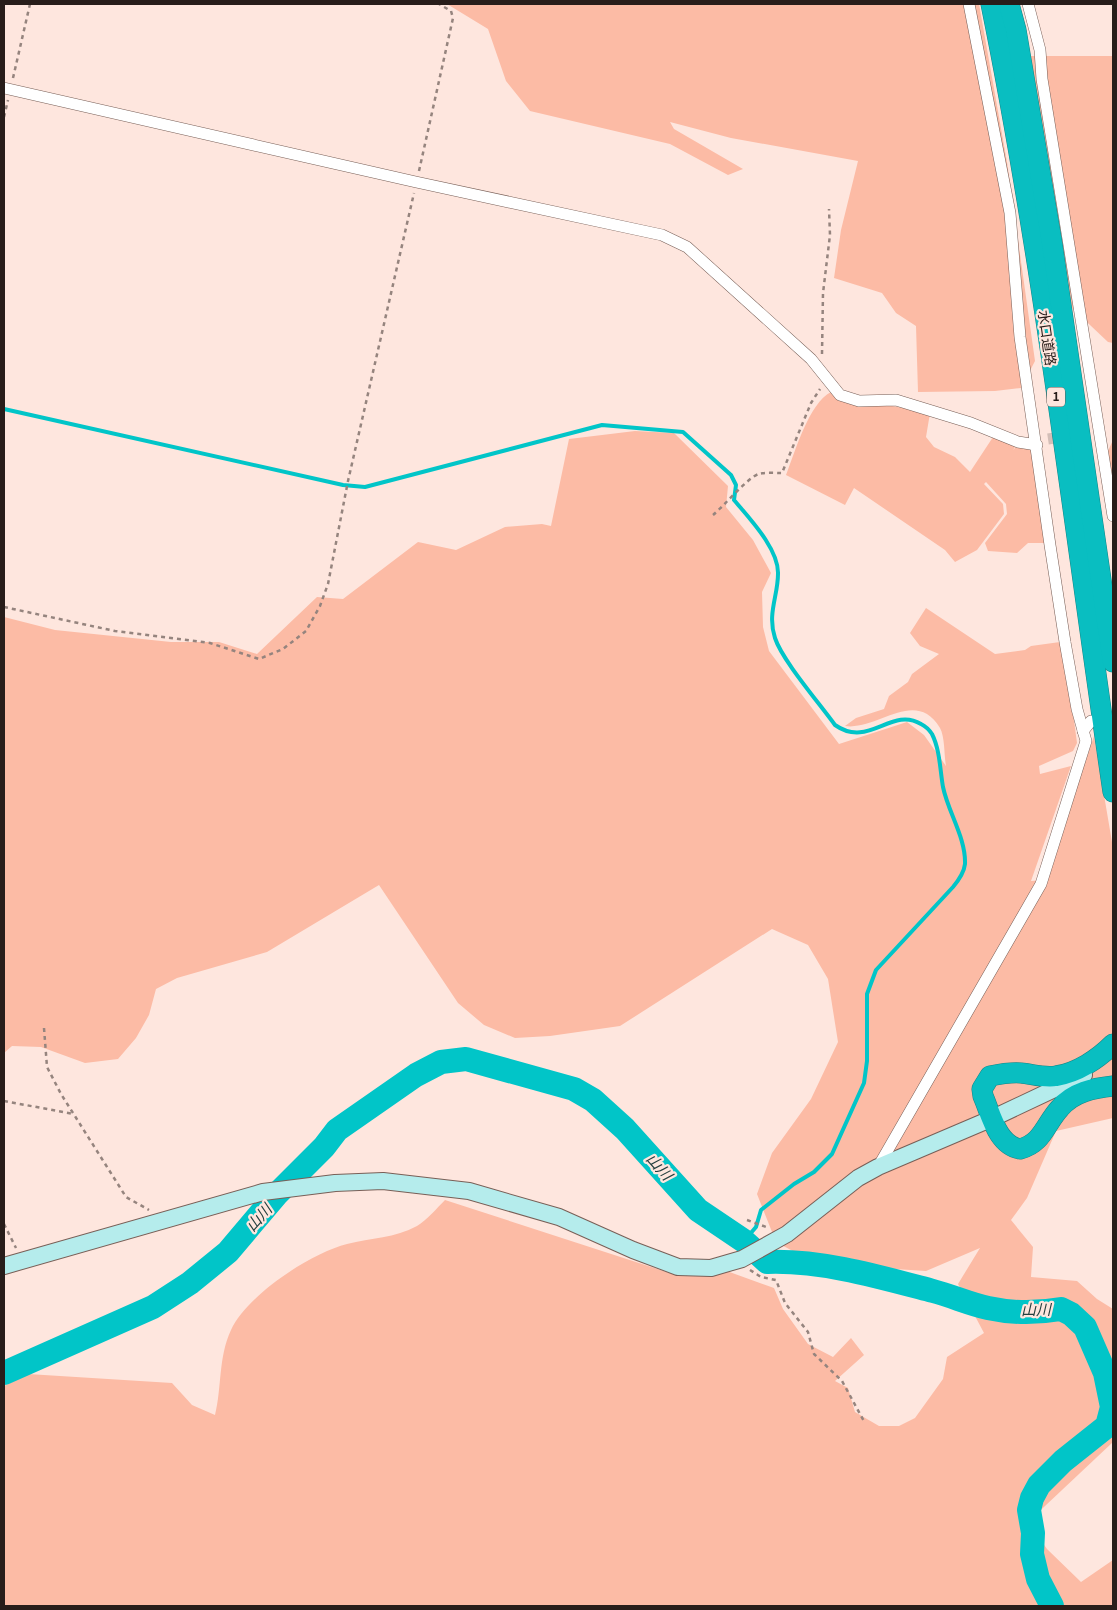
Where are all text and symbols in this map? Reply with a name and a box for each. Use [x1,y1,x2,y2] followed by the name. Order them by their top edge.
[1034,309,1062,367] street label: 水口道路
[1047,388,1065,407] road number: 1
[642,1148,679,1186] water label: 山川
[240,1197,277,1235] water label: 山川
[1021,1298,1053,1319] water label: 山川

